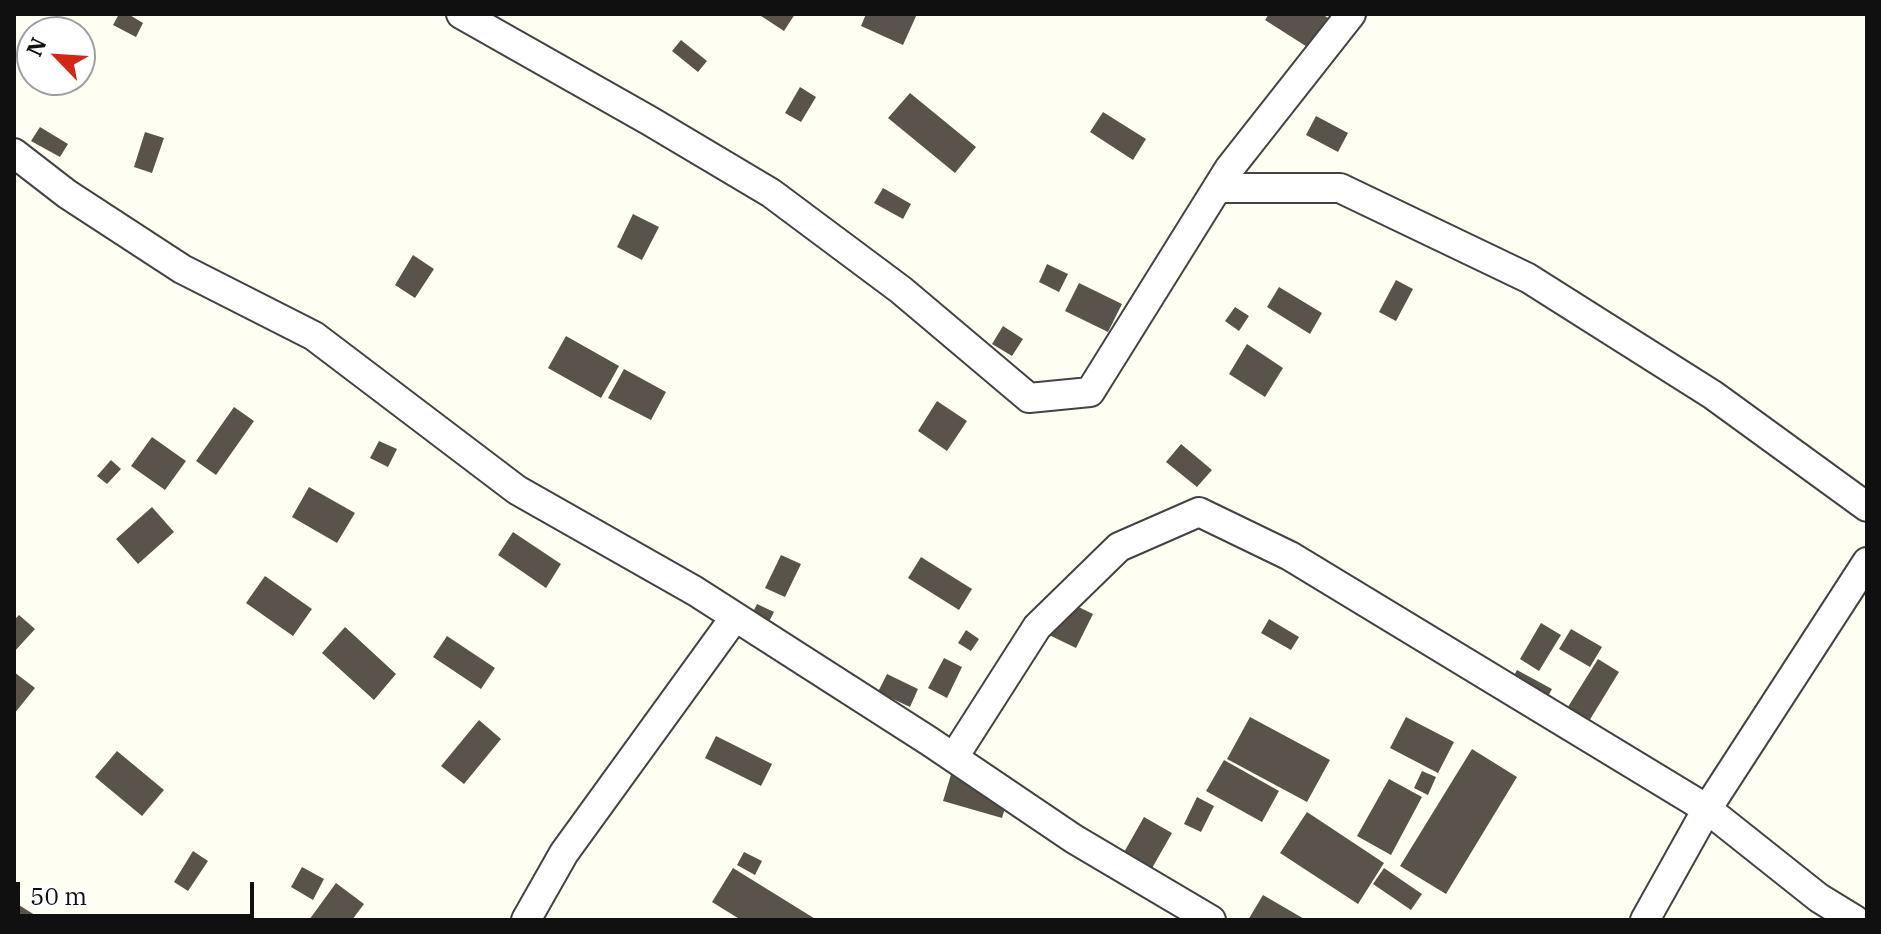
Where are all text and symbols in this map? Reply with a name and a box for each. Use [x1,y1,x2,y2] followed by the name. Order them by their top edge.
[16,16,96,96] north arrow
[19,32,52,61] text: N
[20,866,258,916] scale bar
[30,880,87,912] text: 50 m

